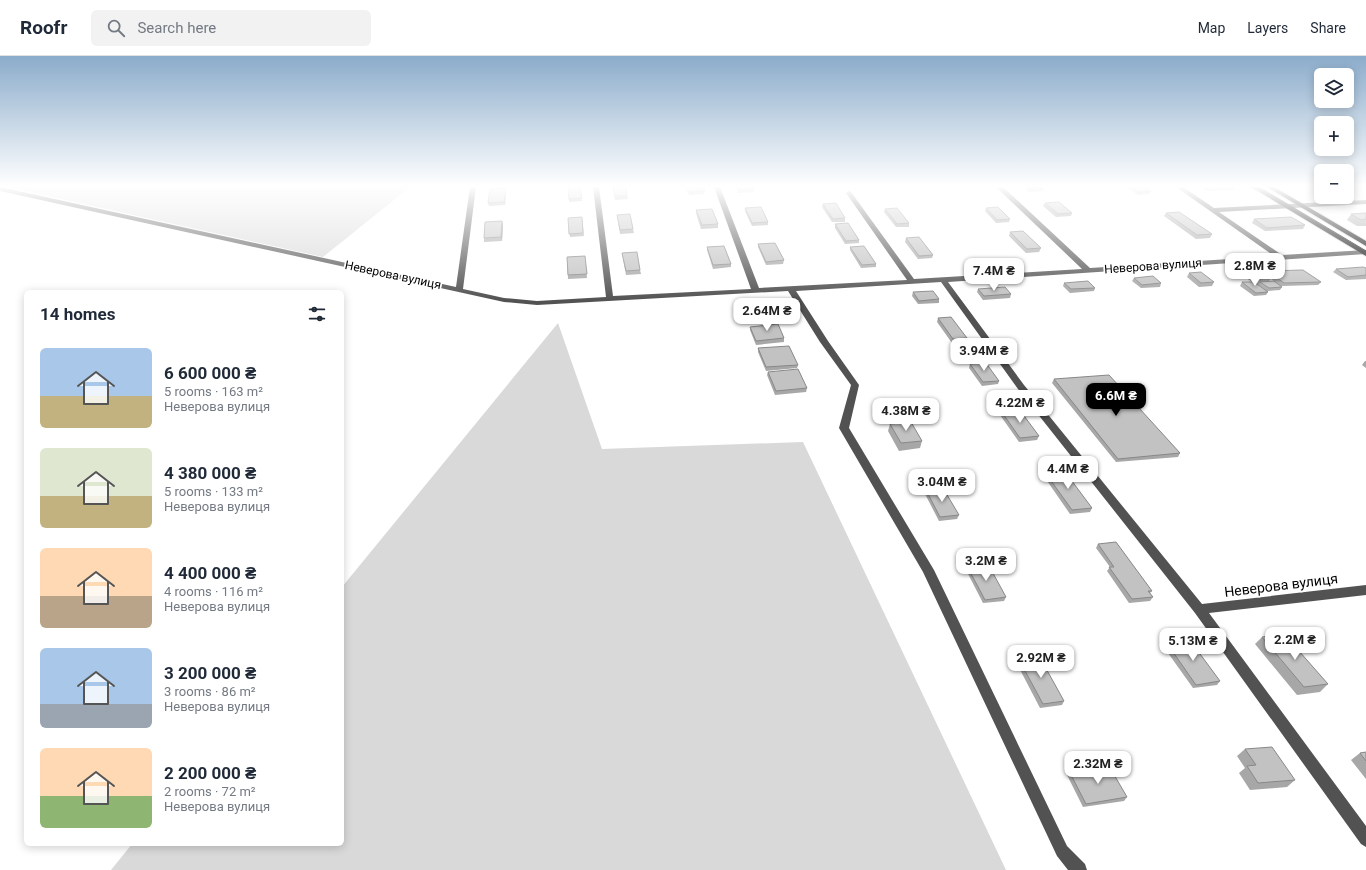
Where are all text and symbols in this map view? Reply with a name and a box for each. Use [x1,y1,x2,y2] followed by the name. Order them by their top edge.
[91,10,371,46] search box
[20,16,67,39] text: Roofr
[105,17,127,39] icon: search
[137,19,216,37] text: Search here
[1198,20,1225,36] text: Map
[1247,20,1288,36] text: Layers
[1310,20,1346,36] text: Share
[1314,68,1354,204] map controls
[1314,68,1354,108] button: layers
[1314,116,1354,156] button: +
[1314,164,1354,204] button: −
[1222,253,1288,287] pin: 2.8M ₴
[1104,256,1202,276] street label: Неверова вулиця
[344,258,442,292] street label: Неверова вулиця
[961,258,1027,292] pin: 7.4M ₴
[1234,258,1276,273] text: 2.8M ₴
[973,263,1015,278] text: 7.4M ₴
[730,298,804,332] pin: 2.64M ₴
[306,303,328,325] icon: filters
[742,303,792,318] text: 2.64M ₴
[40,304,116,324] text: 14 homes
[947,338,1021,372] pin: 3.94M ₴
[959,343,1009,358] text: 3.94M ₴
[164,363,256,383] text: 6 600 000 ₴
[72,364,120,412] icon: home
[1083,383,1149,417] pin: 6.6M ₴
[164,384,263,399] text: 5 rooms · 163 m²
[1095,388,1137,403] text: 6.6M ₴
[983,390,1057,424] pin: 4.22M ₴
[995,395,1045,410] text: 4.22M ₴
[869,398,943,432] pin: 4.38M ₴
[164,399,270,414] text: Неверова вулиця
[881,403,931,418] text: 4.38M ₴
[1035,456,1101,490] pin: 4.4M ₴
[1047,461,1089,476] text: 4.4M ₴
[164,463,256,483] text: 4 380 000 ₴
[72,464,120,512] icon: home
[905,469,979,503] pin: 3.04M ₴
[917,474,967,489] text: 3.04M ₴
[164,484,263,499] text: 5 rooms · 133 m²
[164,499,270,514] text: Неверова вулиця
[953,548,1019,582] pin: 3.2M ₴
[965,553,1007,568] text: 3.2M ₴
[164,563,256,583] text: 4 400 000 ₴
[72,564,120,612] icon: home
[1223,570,1339,600] street label: Неверова вулиця
[164,584,263,599] text: 4 rooms · 116 m²
[164,599,270,614] text: Неверова вулиця
[1262,627,1328,661] pin: 2.2M ₴
[1156,628,1230,662] pin: 5.13M ₴
[1274,632,1316,647] text: 2.2M ₴
[1168,633,1218,648] text: 5.13M ₴
[1004,645,1078,679] pin: 2.92M ₴
[1016,650,1066,665] text: 2.92M ₴
[164,663,256,683] text: 3 200 000 ₴
[72,664,120,712] icon: home
[164,684,256,699] text: 3 rooms · 86 m²
[164,699,270,714] text: Неверова вулиця
[1061,751,1135,785] pin: 2.32M ₴
[1073,756,1123,771] text: 2.32M ₴
[164,763,256,783] text: 2 200 000 ₴
[72,764,120,812] icon: home
[164,784,256,799] text: 2 rooms · 72 m²
[164,799,270,814] text: Неверова вулиця

